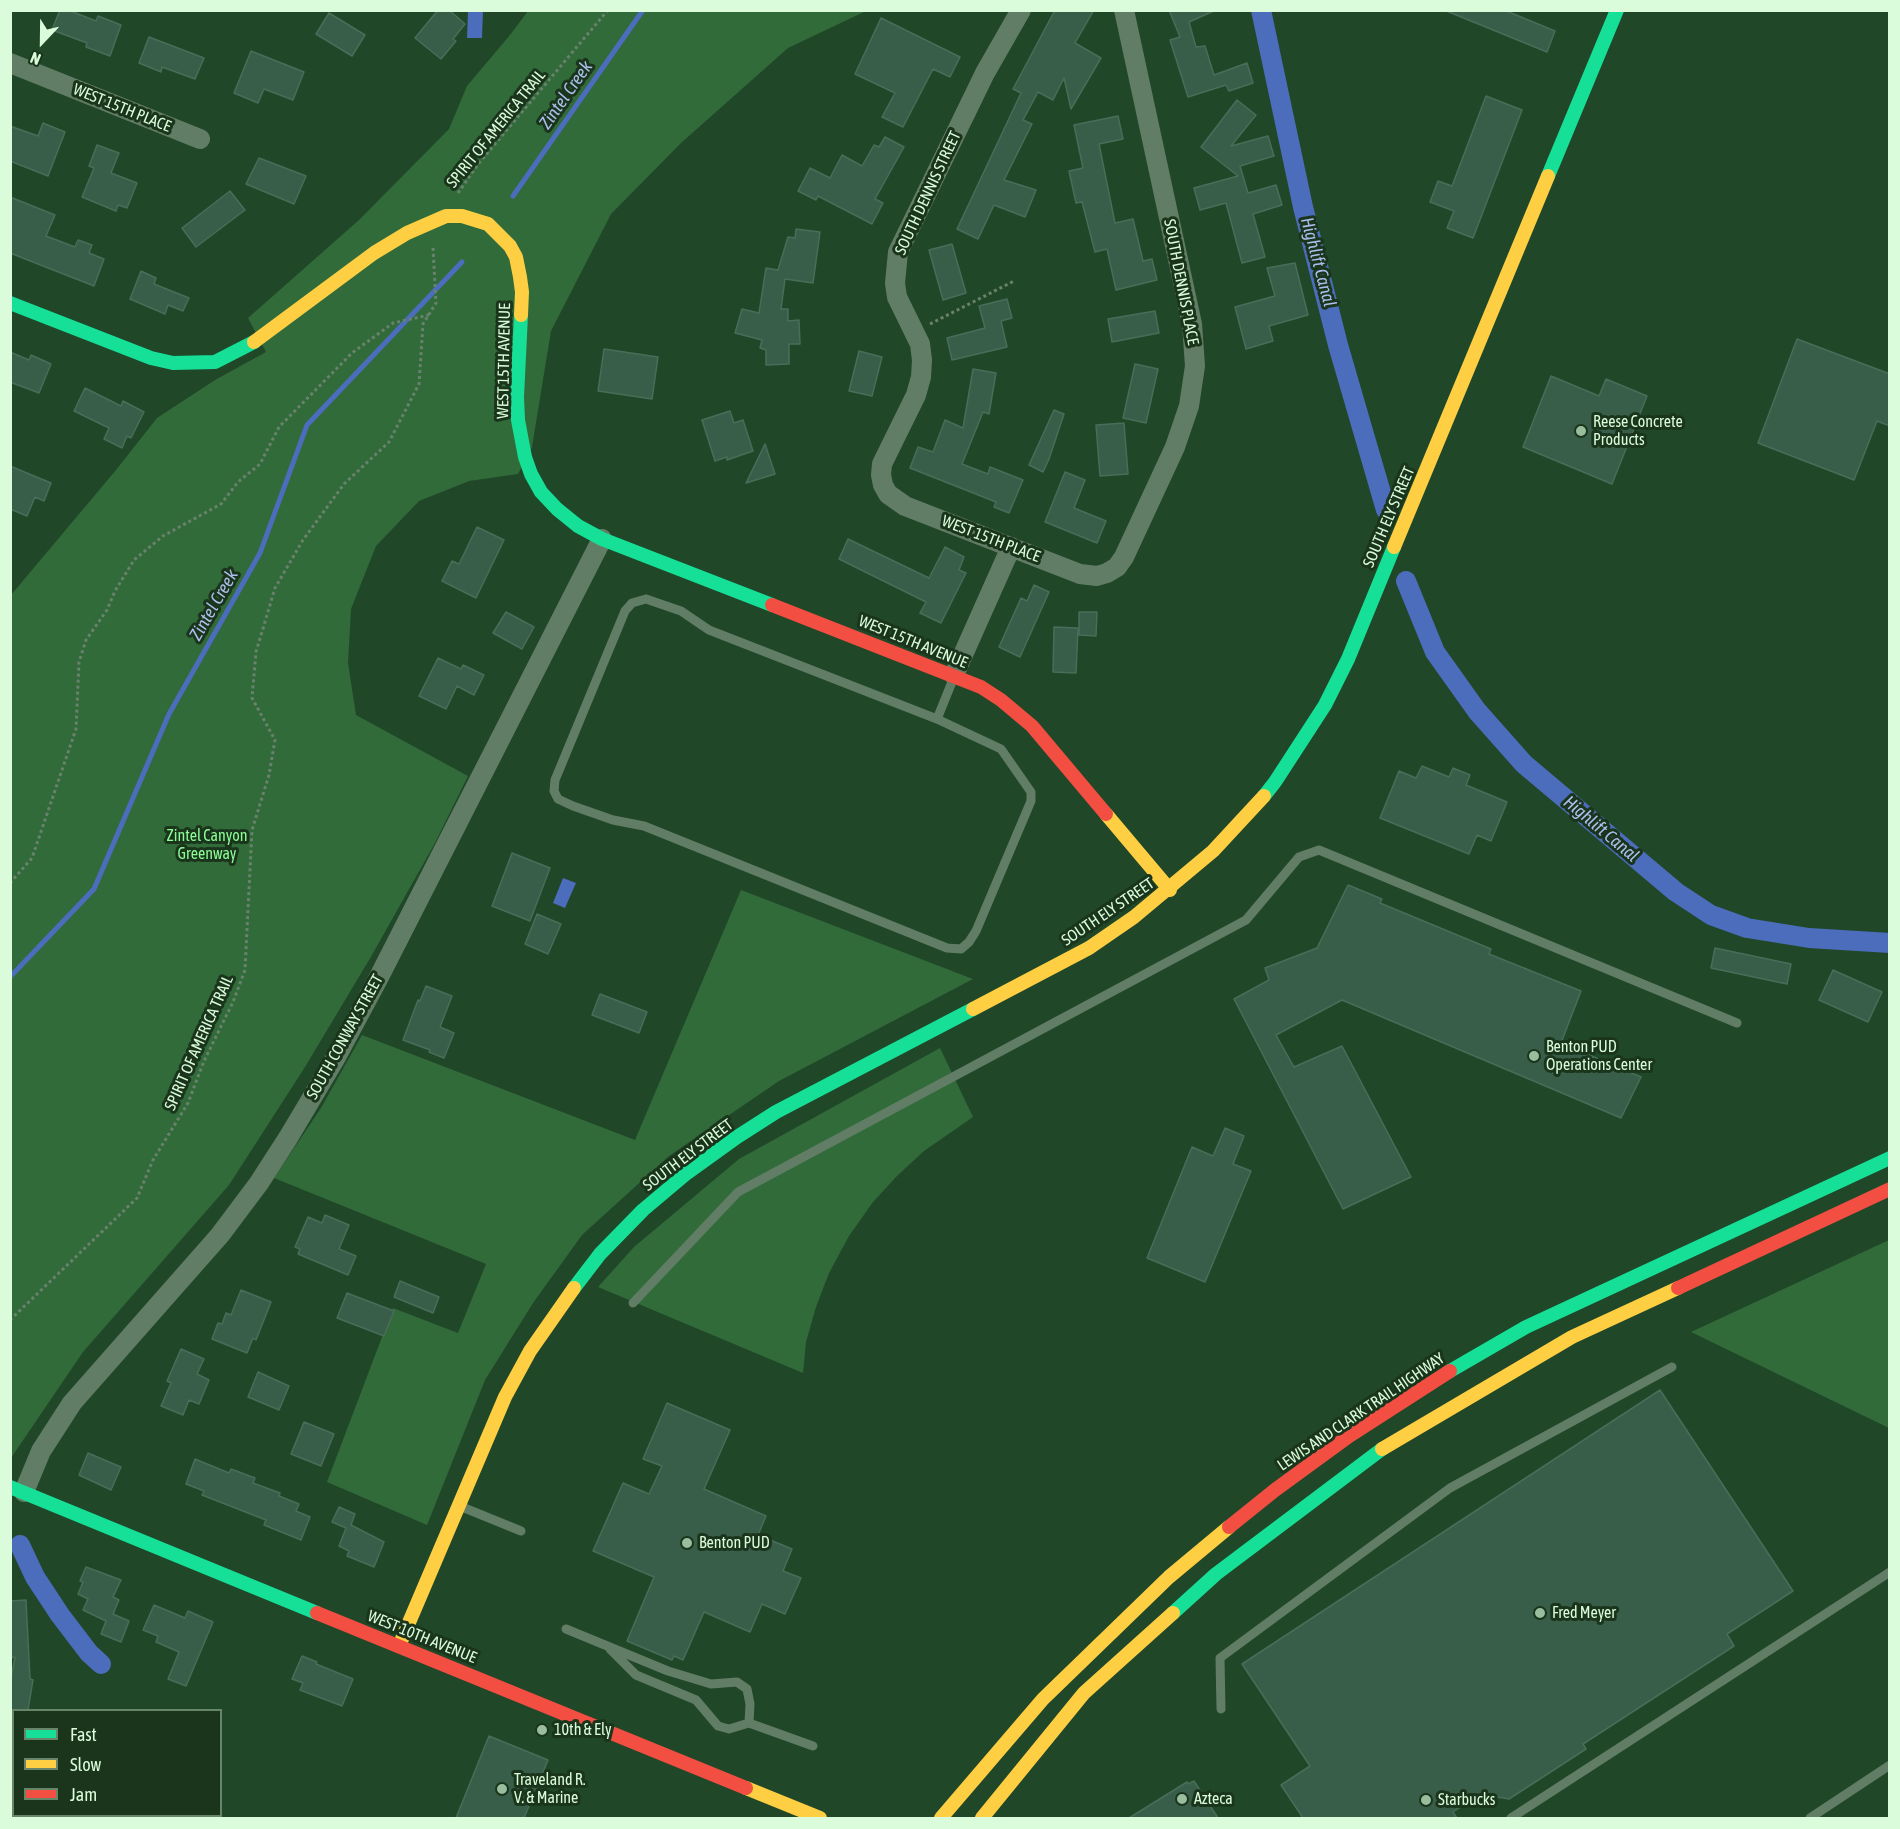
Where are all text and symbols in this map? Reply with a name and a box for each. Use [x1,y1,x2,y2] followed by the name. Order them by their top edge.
[12,12,72,72] north arrow
[28,49,43,69] text: N
[535,57,597,133] water label: Zintel Creek
[443,66,549,192] street label: SPIRIT OF AMERICA TRAIL
[70,80,174,136] street label: WEST 15TH PLACE
[891,128,965,258] street label: SOUTH DENNIS STREET
[1296,215,1340,309] water label: Highlift Canal
[1159,218,1203,346] street label: SOUTH DENNIS PLACE
[493,303,515,419] street label: WEST 15TH AVENUE
[1593,412,1683,450] place label: Reese Concrete Products
[1574,424,1588,438] marker: Reese Concrete Products
[1359,464,1419,570] street label: SOUTH ELY STREET
[939,511,1043,567] street label: WEST 15TH PLACE
[185,566,243,644] water label: Zintel Creek
[856,611,970,673] street label: WEST 15TH AVENUE
[1559,791,1643,867] water label: Highlift Canal
[167,826,247,864] park label: Zintel Canyon Greenway
[1058,874,1158,950] street label: SOUTH ELY STREET
[303,971,387,1103] street label: SOUTH CONWAY STREET
[161,973,237,1113] street label: SPIRIT OF AMERICA TRAIL
[1546,1037,1652,1075] place label: Benton PUD Operations Center
[1527,1049,1541,1063] marker: Benton PUD Operations Center
[639,1115,737,1195] street label: SOUTH ELY STREET
[1274,1349,1448,1475] street label: LEWIS AND CLARK TRAIL HIGHWAY
[699,1533,770,1553] place label: Benton PUD
[680,1536,694,1550] marker: Benton PUD
[1552,1603,1616,1623] place label: Fred Meyer
[365,1606,479,1668] street label: WEST 10TH AVENUE
[1533,1606,1547,1620] marker: Fred Meyer
[12,1709,222,1817] legend
[554,1720,612,1740] place label: 10th & Ely
[535,1723,549,1737] marker: 10th & Ely
[70,1724,97,1745] text: Fast
[70,1754,101,1775] text: Slow
[514,1770,586,1808] place label: Traveland R. V. & Marine
[495,1782,509,1796] marker: Traveland R. V. & Marine
[70,1784,97,1805] text: Jam
[1194,1789,1233,1809] place label: Azteca
[1438,1790,1495,1810] place label: Starbucks
[1175,1792,1189,1806] marker: Azteca
[1419,1793,1433,1807] marker: Starbucks

